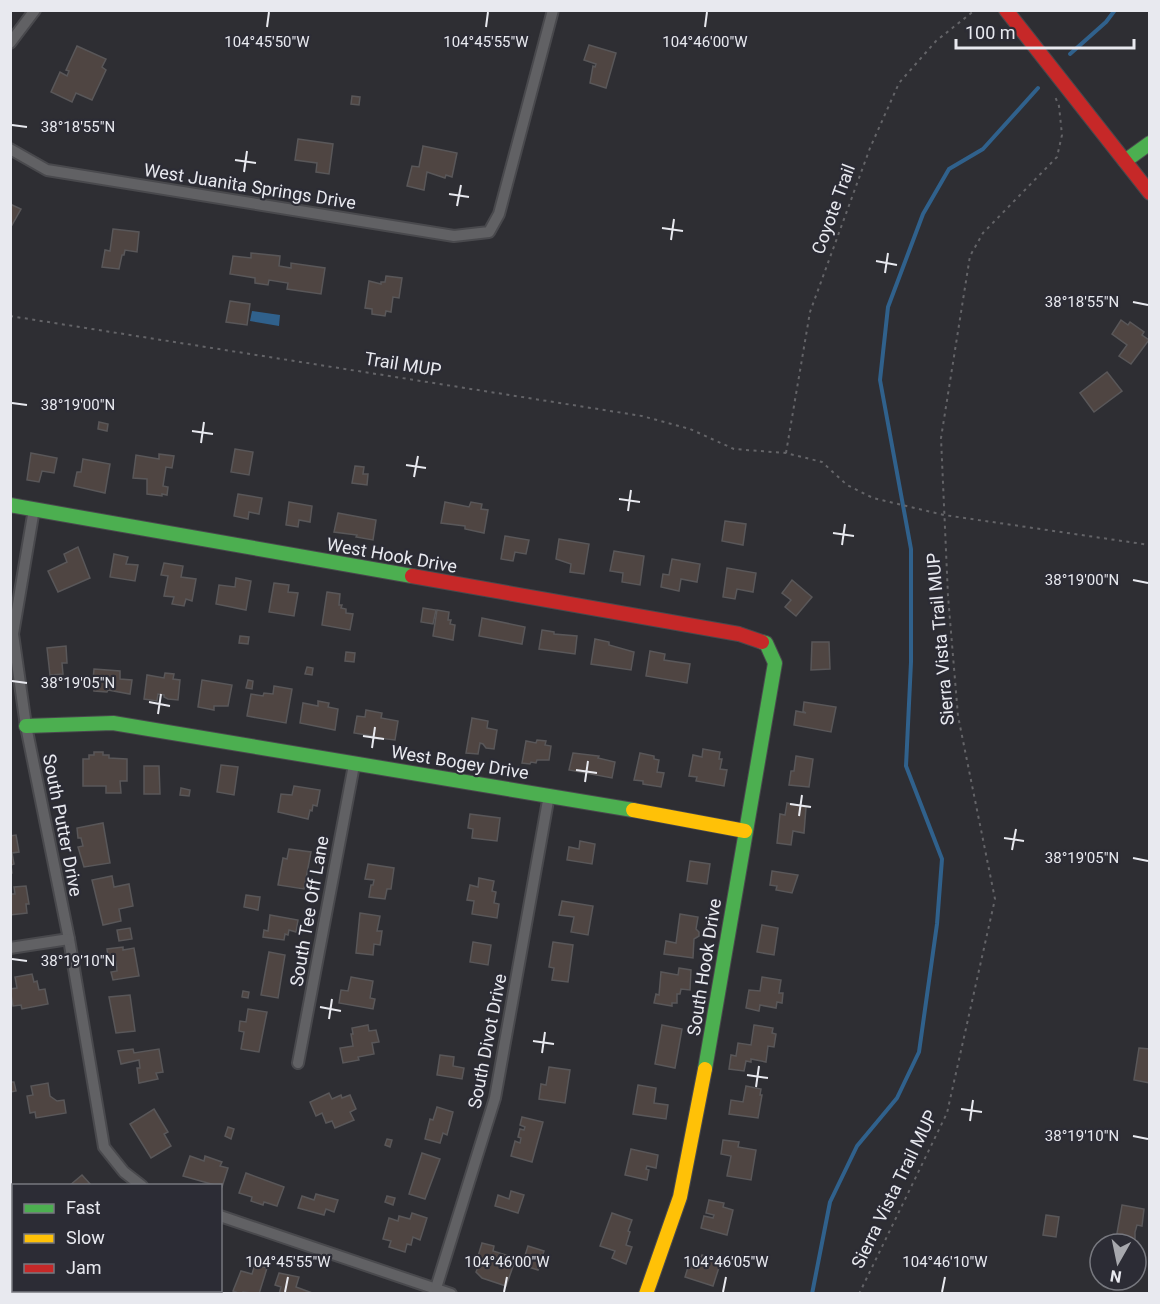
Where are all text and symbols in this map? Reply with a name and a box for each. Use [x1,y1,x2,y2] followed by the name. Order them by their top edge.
[956,12,1134,50] scale bar
[965,22,1016,43] text: 100 m
[224,33,310,51] text: 104°45'50"W
[443,33,529,51] text: 104°45'55"W
[662,33,748,51] text: 104°46'00"W
[41,118,115,136] text: 38°18'55"N
[142,159,358,213] street label: West Juanita Springs Drive
[807,161,859,257] street label: Coyote Trail
[1045,293,1119,311] text: 38°18'55"N
[363,348,443,380] street label: Trail MUP
[41,396,115,414] text: 38°19'00"N
[325,533,459,577] street label: West Hook Drive
[922,552,958,726] street label: Sierra Vista Trail MUP
[1045,571,1119,589] text: 38°19'00"N
[41,674,115,692] text: 38°19'05"N
[390,741,530,783] street label: West Bogey Drive
[39,752,87,898] street label: South Putter Drive
[285,834,333,988] street label: South Tee Off Lane
[1045,849,1119,867] text: 38°19'05"N
[683,897,725,1037] street label: South Hook Drive
[41,952,115,970] text: 38°19'10"N
[464,972,510,1110] street label: South Divot Drive
[847,1107,941,1271] street label: Sierra Vista Trail MUP
[1045,1127,1119,1145] text: 38°19'10"N
[12,1184,222,1292] legend
[66,1197,101,1218] text: Fast
[66,1227,105,1248] text: Slow
[1088,1232,1148,1292] north arrow
[245,1253,331,1271] text: 104°45'55"W
[464,1253,550,1271] text: 104°46'00"W
[683,1253,769,1271] text: 104°46'05"W
[902,1253,988,1271] text: 104°46'10"W
[66,1257,102,1278] text: Jam
[1109,1266,1123,1287] text: N

